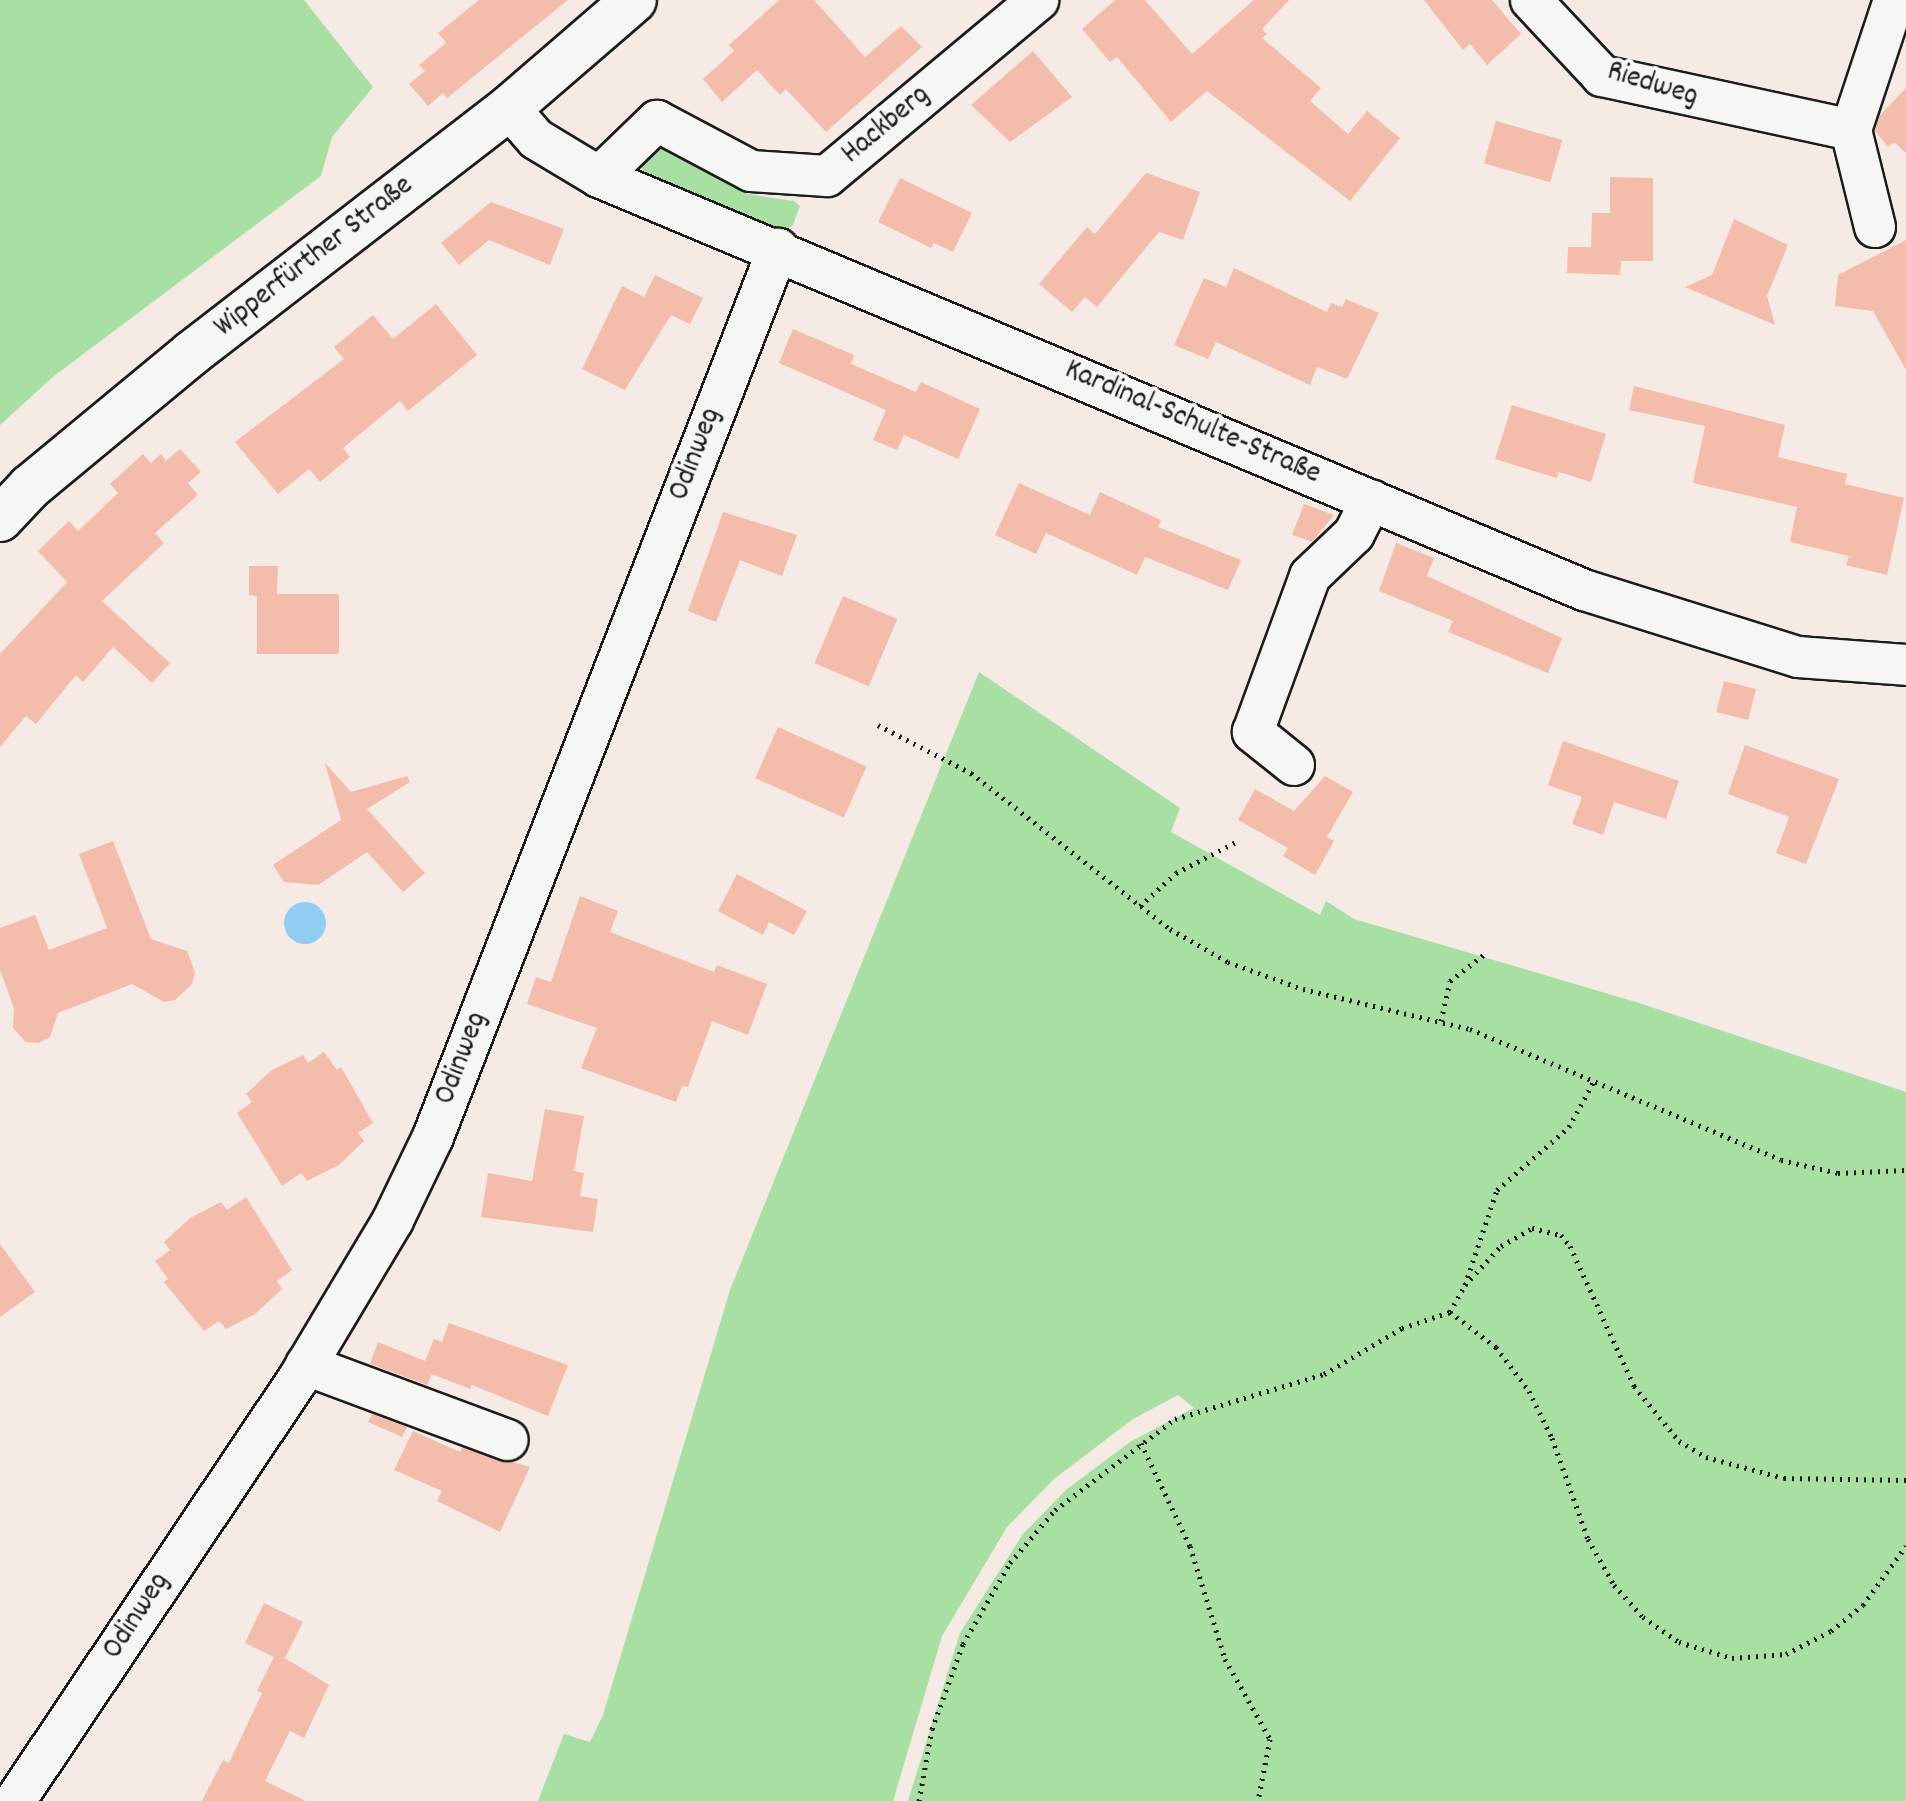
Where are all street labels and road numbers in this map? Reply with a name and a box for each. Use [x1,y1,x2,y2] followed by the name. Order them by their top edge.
[1602,55,1702,117] street label: Riedweg
[835,79,939,173] street label: Hackberg
[208,169,422,347] street label: Wipperfürther Straße
[1059,354,1325,494] street label: Kardinal-Schulte-Straße
[663,404,731,506] street label: Odinweg
[429,1008,497,1110] street label: Odinweg
[97,1567,179,1667] street label: Odinweg

